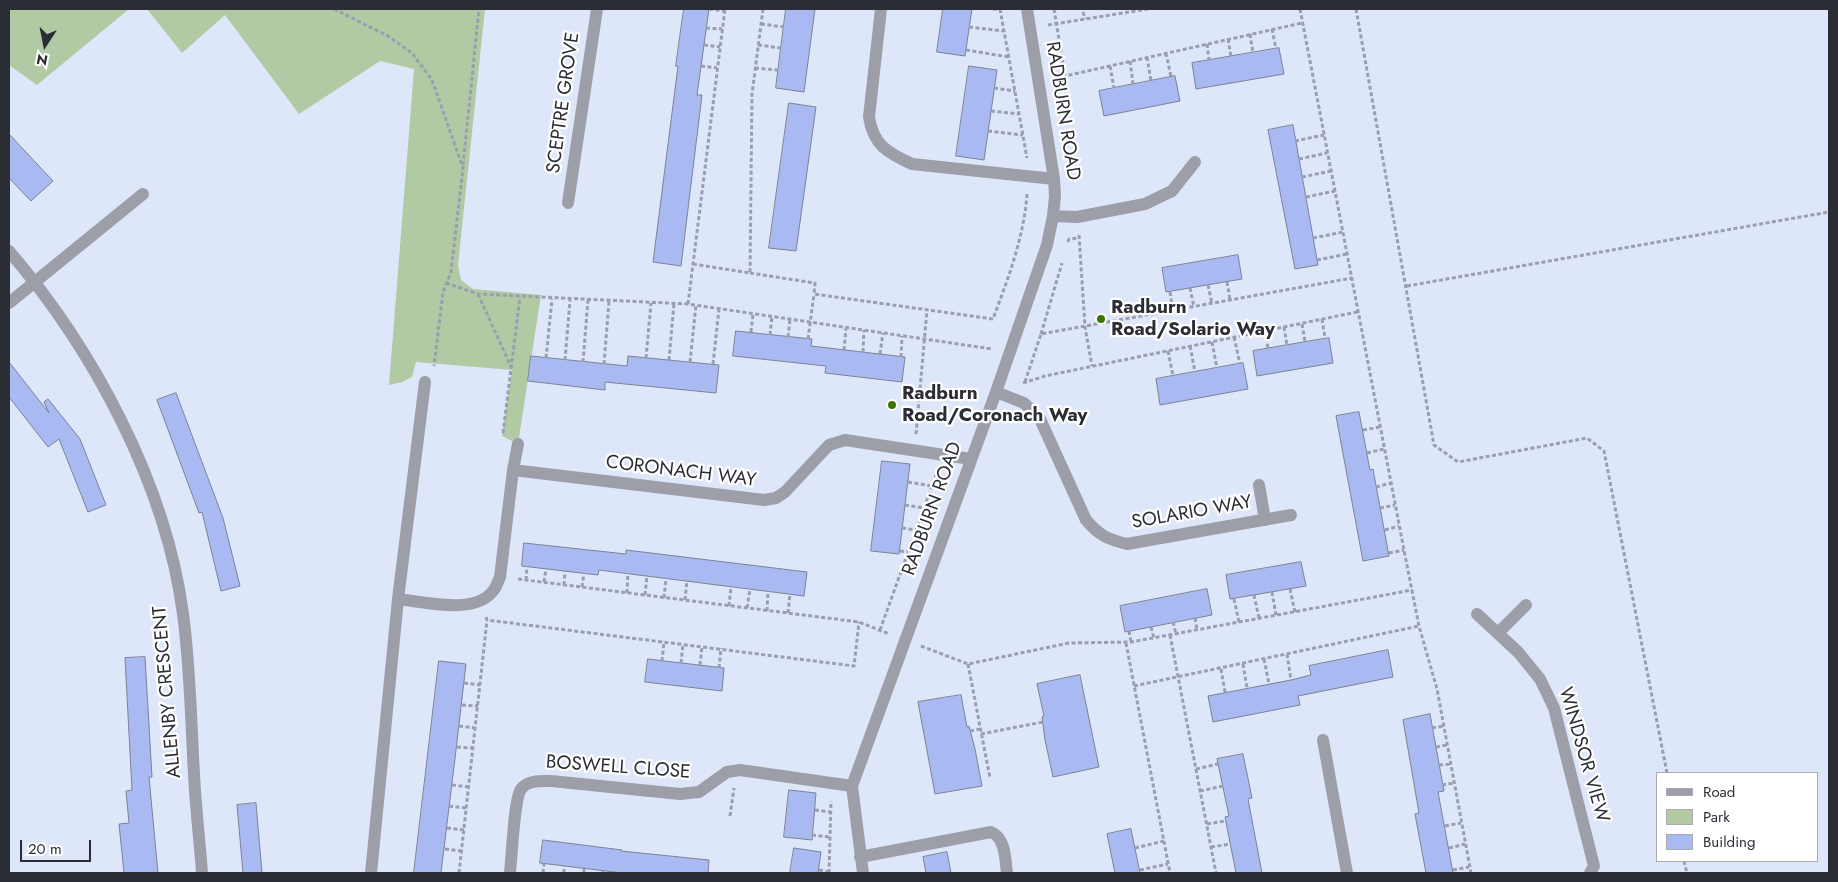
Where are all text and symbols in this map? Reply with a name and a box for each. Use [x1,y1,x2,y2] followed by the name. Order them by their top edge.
[20,20,70,70] north arrow
[543,31,585,175] street label: SCEPTRE GROVE
[1040,40,1084,182] street label: RADBURN ROAD
[35,49,50,71] text: N
[1111,297,1275,341] place label: Radburn Road/Solario Way
[1095,313,1107,325] marker: Radburn Road/Solario Way
[902,383,1087,427] place label: Radburn Road/Coronach Way
[886,399,898,411] marker: Radburn Road/Coronach Way
[898,439,968,579] street label: RADBURN ROAD
[604,451,758,493] street label: CORONACH WAY
[1130,491,1254,535] street label: SOLARIO WAY
[149,605,187,779] street label: ALLENBY CRESCENT
[1553,685,1613,825] street label: WINDSOR VIEW
[545,752,691,784] street label: BOSWELL CLOSE
[1656,772,1818,862] legend
[1703,781,1735,803] text: Road
[1703,806,1730,828] text: Park
[22,830,94,862] scale bar
[1703,831,1755,853] text: Building
[28,838,62,860] text: 20 m

